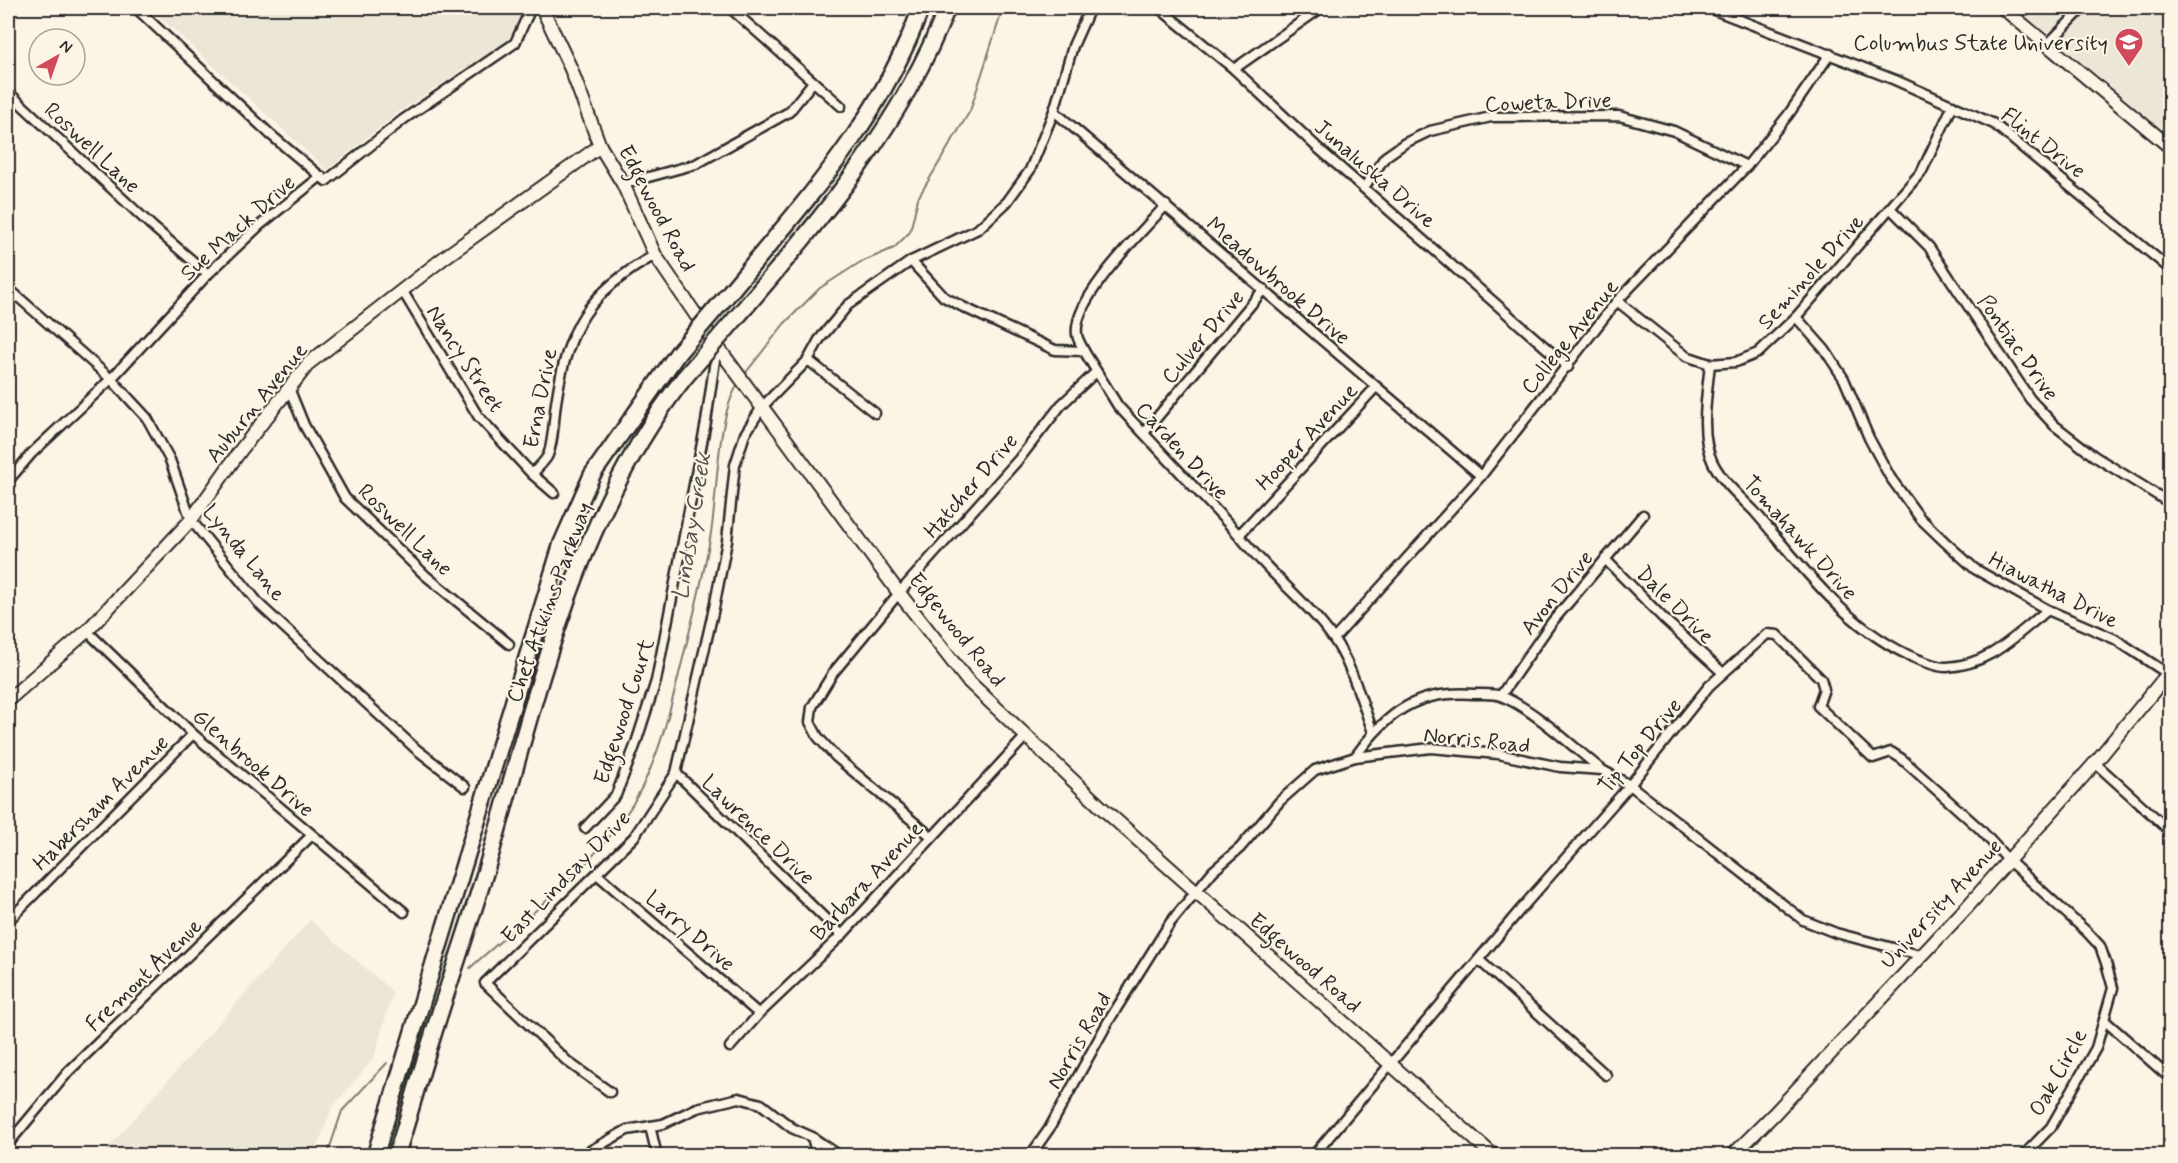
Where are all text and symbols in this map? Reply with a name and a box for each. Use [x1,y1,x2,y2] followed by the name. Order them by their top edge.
[2113,26,2145,68] school or university icon: Columbus State University
[27,27,87,87] north arrow
[1853,30,2108,58] place label: Columbus State University
[55,35,77,58] text: N
[1484,87,1612,119] street label: Coweta Drive
[38,97,146,200] street label: Roswell Lane
[1995,102,2091,185] street label: Flint Drive
[1308,114,1441,235] street label: Junaluska Drive
[608,141,701,279] street label: Edgewood Road
[175,169,302,288] street label: Sue Mack Drive
[1752,209,1871,336] street label: Seminole Drive
[1200,211,1356,352] street label: Meadowbrook Drive
[1516,274,1626,401] street label: College Avenue
[1156,284,1251,390] street label: Culver Drive
[1970,289,2064,407] street label: Pontiac Drive
[419,300,509,418] street label: Nancy Street
[201,337,315,469] street label: Auburn Avenue
[518,346,564,451] street label: Erna Drive
[1250,377,1365,497] street label: Hooper Avenue
[1129,396,1234,506] street label: Carden Drive
[918,428,1025,545] street label: Hatcher Drive
[666,449,720,602] water label: Lindsay Creek
[1736,470,1863,607] street label: Tomahawk Drive
[351,478,458,583] street label: Roswell Lane
[196,499,291,608] street label: Lynda Lane
[501,499,599,707] street label: Chet Atkins Parkway
[1515,545,1600,641] street label: Avon Drive
[1983,546,2123,636] street label: Hiawatha Drive
[1629,560,1720,651] street label: Dale Drive
[899,567,1011,695] street label: Edgewood Road
[588,635,665,789] street label: Edgewood Court
[1592,693,1689,800] street label: Tip Top Drive
[186,703,319,824] street label: Glenbrook Drive
[1422,721,1532,761] street label: Norris Road
[27,729,175,877] street label: Habersham Avenue
[695,769,820,892] street label: Lawrence Drive
[496,805,637,950] street label: East Lindsay Drive
[805,816,930,947] street label: Barbara Avenue
[1874,833,2009,975] street label: University Avenue
[639,885,740,978] street label: Larry Drive
[1241,907,1367,1022] street label: Edgewood Road
[80,913,209,1038] street label: Fremont Avenue
[1041,988,1119,1094] street label: Norris Road
[2023,1024,2094,1122] street label: Oak Circle

